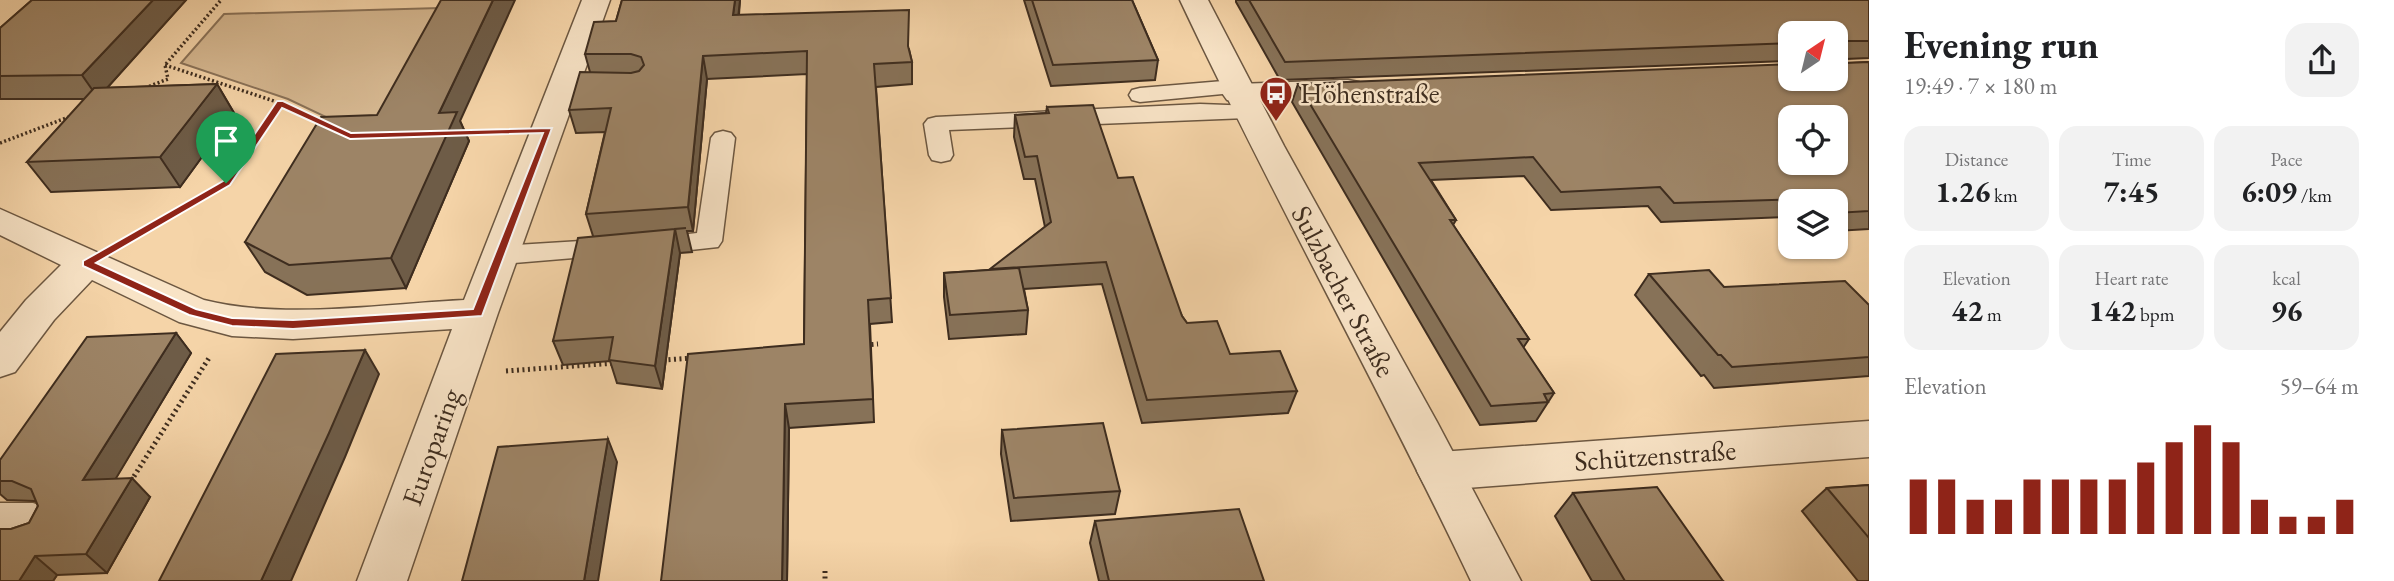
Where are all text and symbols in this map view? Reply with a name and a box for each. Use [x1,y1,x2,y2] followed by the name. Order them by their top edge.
[1904,20,2099,69] text: Evening run
[1778,21,1848,91] north arrow
[1778,21,1848,259] map controls
[2285,23,2359,97] button: share
[1904,71,2057,101] text: 19:49 · 7 × 180 m
[1257,74,1295,123] bus stop icon: Höhenstraße
[1300,75,1440,111] place label: Höhenstraße
[1778,105,1848,175] button: locate
[196,111,256,183] pin
[207,122,245,160] icon: arrive
[1945,147,2008,172] text: Distance
[2112,147,2151,172] text: Time
[2271,147,2302,172] text: Pace
[1935,172,1990,211] text: 1.26
[2103,172,2160,211] text: 7:45
[2241,172,2297,211] text: 6:09
[1990,183,2018,208] text: km
[2297,183,2332,208] text: /km
[1778,189,1848,259] button: layers
[1284,199,1404,383] street label: Sulzbacher Straße
[1942,266,2011,291] text: Elevation
[2095,266,2168,291] text: Heart rate
[2272,266,2301,291] text: kcal
[1951,291,1983,330] text: 42
[2089,291,2136,330] text: 142
[2271,291,2302,330] text: 96
[1983,302,2002,327] text: m
[2136,302,2174,327] text: bpm
[1904,371,1987,401] text: Elevation
[2280,371,2359,401] text: 59–64 m
[393,383,469,511] street label: Europaring
[1573,431,1737,479] street label: Schützenstraße

